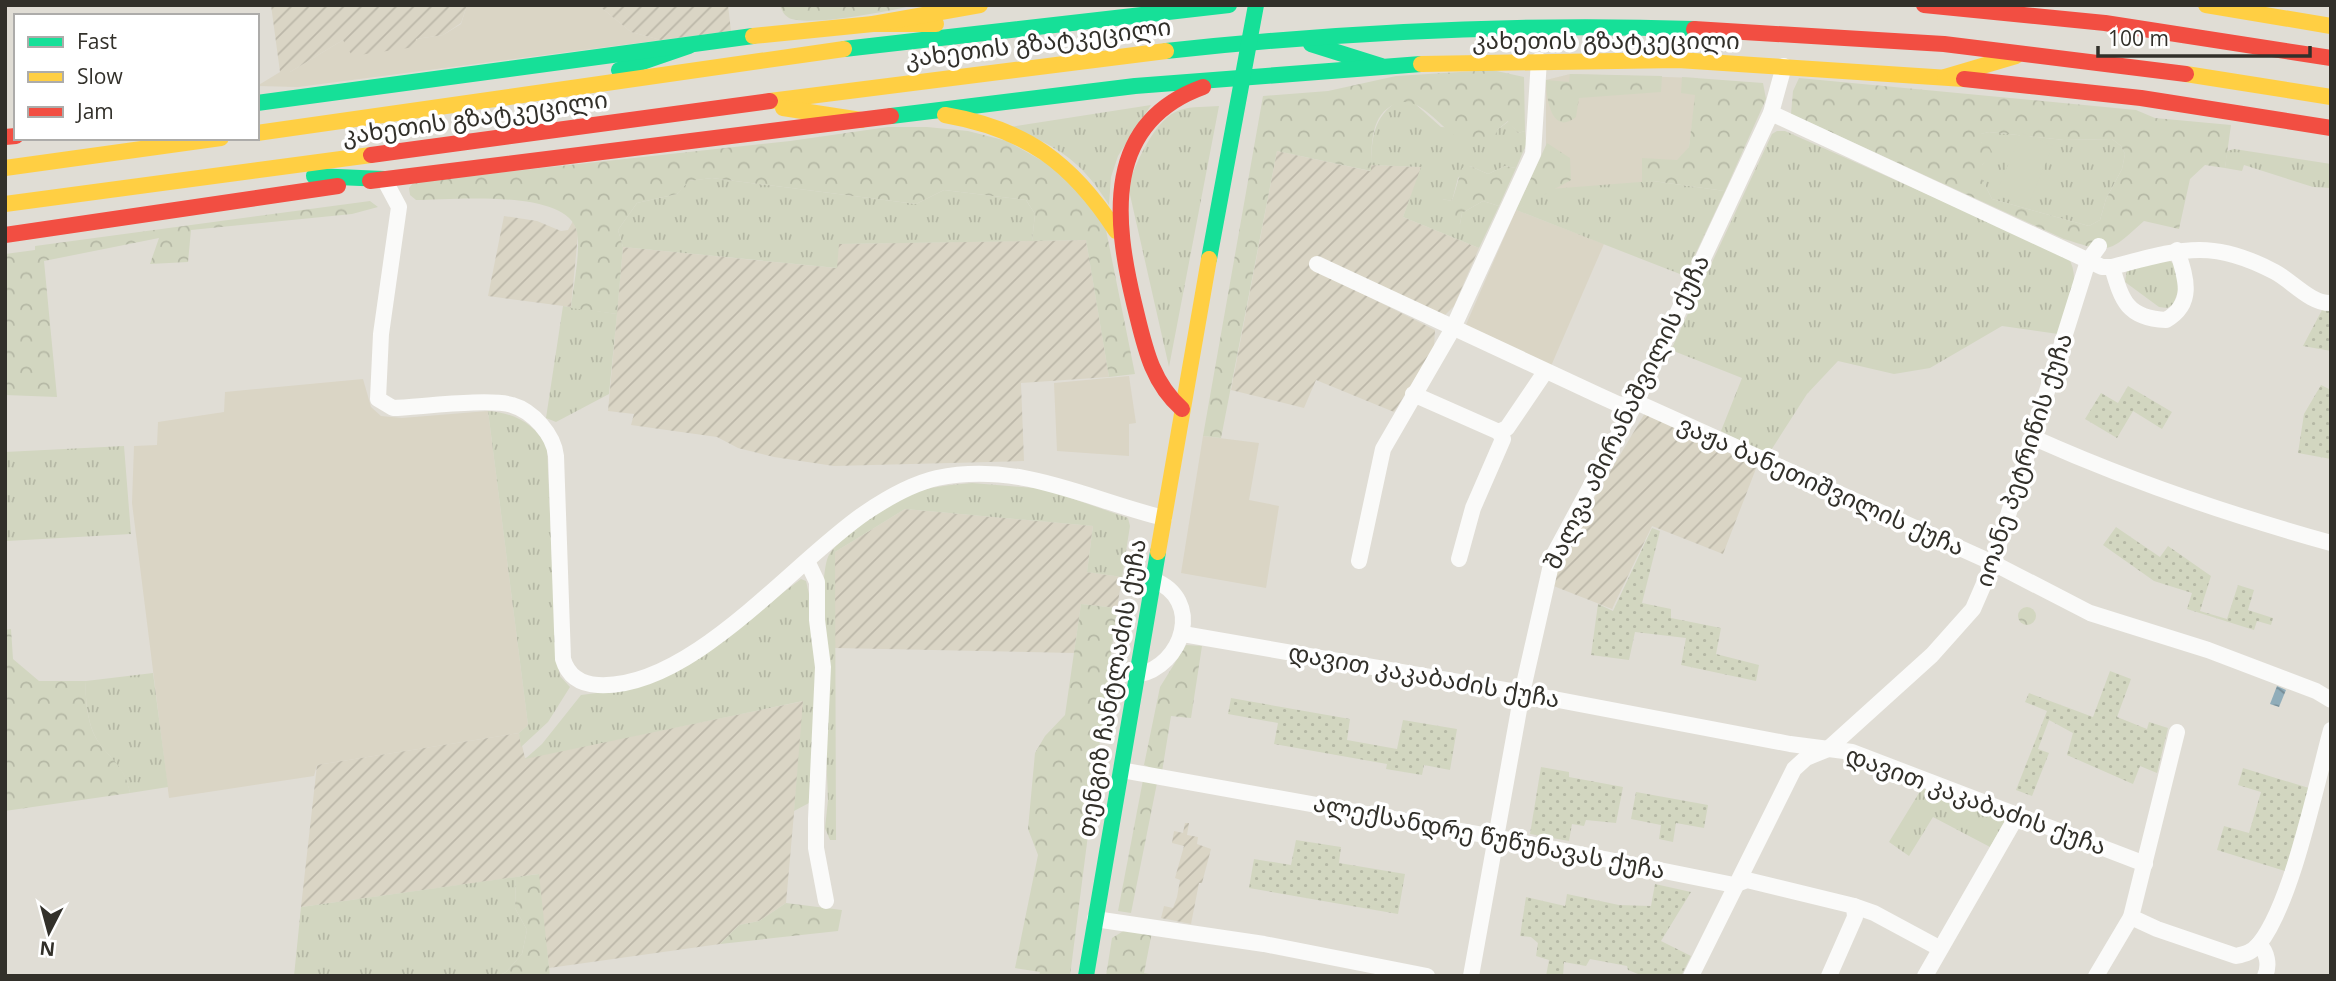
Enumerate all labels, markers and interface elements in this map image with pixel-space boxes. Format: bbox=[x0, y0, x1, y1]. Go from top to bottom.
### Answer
street label: კახეთის გზატკეცილი bbox=[903, 9, 1173, 74]
legend bbox=[14, 14, 259, 140]
scale bar bbox=[2098, 14, 2310, 58]
street label: კახეთის გზატკეცილი bbox=[1472, 23, 1740, 56]
text: 100 m bbox=[2108, 24, 2169, 52]
text: Fast bbox=[77, 27, 117, 55]
text: Slow bbox=[77, 62, 123, 90]
street label: კახეთის გზატკეცილი bbox=[340, 82, 610, 151]
text: Jam bbox=[75, 97, 114, 125]
street label: შალვა ამირანაშვილის ქუჩა bbox=[1535, 248, 1716, 574]
street label: იოანე პეტრიწის ქუჩა bbox=[1966, 328, 2079, 591]
street label: ვაჟა ბანეთიშვილის ქუჩა bbox=[1673, 406, 1970, 563]
street label: თენგიზ ჩანტლაძის ქუჩა bbox=[1068, 536, 1153, 839]
street label: დავით კაკაბაძის ქუჩა bbox=[1286, 634, 1563, 715]
street label: დავით კაკაბაძის ქუჩა bbox=[1842, 737, 2111, 862]
street label: ალექსანდრე წუწუნავას ქუჩა bbox=[1311, 785, 1668, 886]
north arrow bbox=[14, 897, 84, 967]
text: N bbox=[38, 935, 56, 963]

